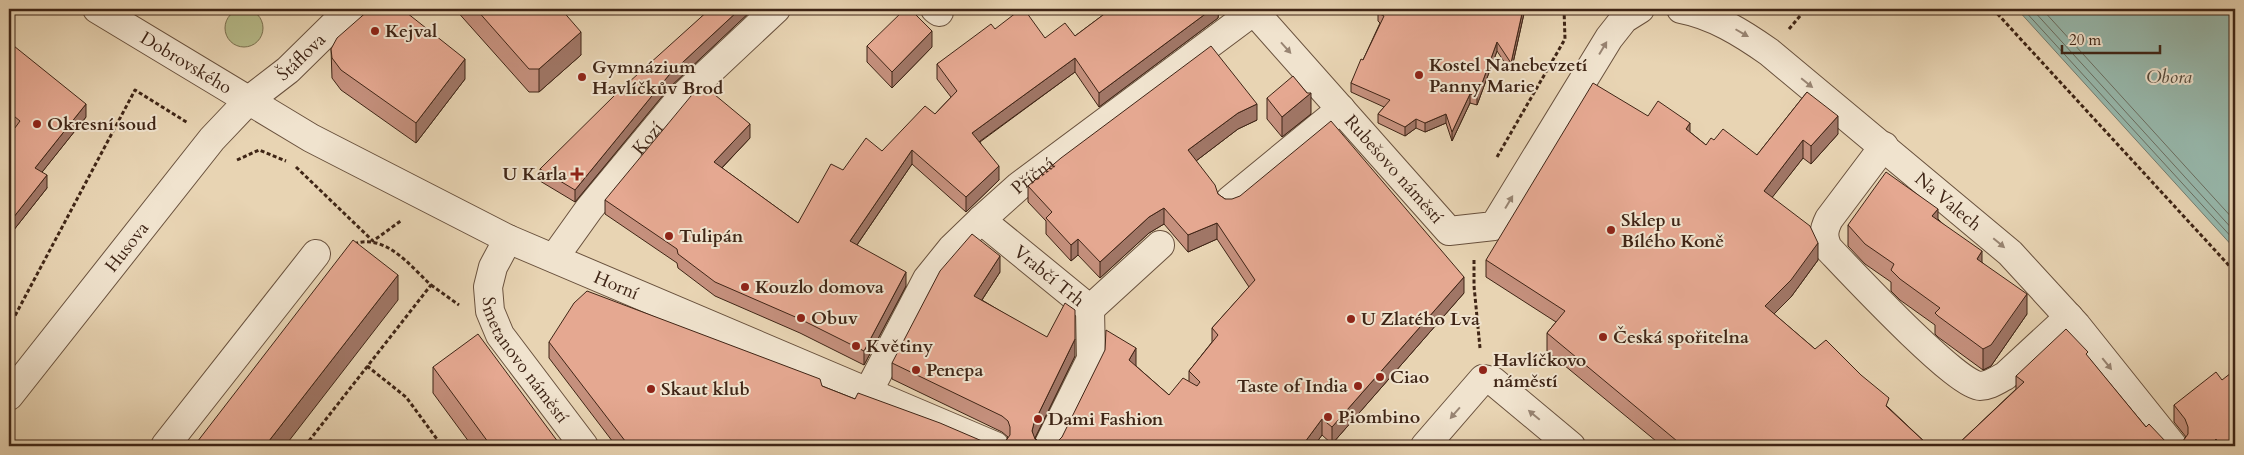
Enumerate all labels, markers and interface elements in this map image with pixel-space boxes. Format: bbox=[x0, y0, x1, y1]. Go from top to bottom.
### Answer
place label: Kejval bbox=[385, 19, 437, 44]
scale bar bbox=[2062, 22, 2159, 54]
marker: Kejval bbox=[369, 25, 381, 37]
street label: Dobrovského bbox=[135, 26, 237, 101]
street label: Štáflova bbox=[272, 27, 332, 87]
one-way arrow bbox=[1735, 29, 1748, 38]
text: 20 m bbox=[2069, 30, 2101, 50]
one-way arrow bbox=[1281, 41, 1292, 54]
one-way arrow bbox=[1598, 42, 1608, 55]
place label: Kostel Nanebevzetí Panny Marie bbox=[1429, 53, 1588, 99]
place label: Gymnázium Havlíčkův Brod bbox=[592, 55, 724, 101]
water label: Obora bbox=[2146, 64, 2193, 90]
marker: Kostel Nanebevzetí Panny Marie bbox=[1413, 69, 1425, 81]
marker: Gymnázium Havlíčkův Brod bbox=[576, 71, 588, 83]
one-way arrow bbox=[1800, 77, 1813, 88]
street label: Rubešovo náměstí bbox=[1339, 110, 1449, 229]
place label: Okresní soud bbox=[47, 112, 157, 137]
street label: Kozí bbox=[627, 117, 669, 161]
marker: Okresní soud bbox=[31, 118, 43, 130]
street label: Příčná bbox=[1006, 151, 1060, 200]
place label: U Karla bbox=[503, 162, 567, 187]
street label: Na Valech bbox=[1909, 167, 1987, 237]
marker: U Karla bbox=[571, 168, 583, 180]
one-way arrow bbox=[1504, 195, 1514, 208]
place label: Sklep u Bílého Koně bbox=[1621, 208, 1724, 254]
street label: Husova bbox=[100, 217, 155, 278]
place label: Tulipán bbox=[679, 224, 744, 249]
marker: Sklep u Bílého Koně bbox=[1605, 224, 1617, 236]
marker: Tulipán bbox=[663, 230, 675, 242]
one-way arrow bbox=[1992, 237, 2004, 249]
street label: Vrabčí Trh bbox=[1008, 239, 1090, 313]
street label: Horní bbox=[590, 265, 643, 306]
place label: Kouzlo domova bbox=[755, 275, 884, 300]
marker: Kouzlo domova bbox=[739, 281, 751, 293]
street label: Smetanovo náměstí bbox=[476, 296, 574, 429]
place label: Obuv bbox=[811, 306, 858, 331]
place label: U Zlatého Lva bbox=[1361, 307, 1480, 332]
marker: Obuv bbox=[795, 312, 807, 324]
marker: U Zlatého Lva bbox=[1345, 313, 1357, 325]
place label: Česká spořitelna bbox=[1613, 325, 1749, 350]
marker: Česká spořitelna bbox=[1597, 331, 1609, 343]
place label: Květiny bbox=[866, 334, 934, 359]
marker: Květiny bbox=[850, 340, 862, 352]
place label: Havlíčkovo náměstí bbox=[1493, 348, 1586, 394]
one-way arrow bbox=[2102, 357, 2113, 370]
place label: Penepa bbox=[926, 358, 983, 383]
marker: Penepa bbox=[910, 364, 922, 376]
marker: Havlíčkovo náměstí bbox=[1477, 364, 1489, 376]
place label: Ciao bbox=[1390, 365, 1429, 390]
marker: Ciao bbox=[1374, 371, 1386, 383]
place label: Taste of India bbox=[1237, 374, 1348, 399]
place label: Skaut klub bbox=[661, 377, 750, 402]
marker: Taste of India bbox=[1352, 380, 1364, 392]
marker: Skaut klub bbox=[645, 383, 657, 395]
place label: Piombino bbox=[1338, 405, 1420, 430]
one-way arrow bbox=[1449, 406, 1460, 419]
place label: Dami Fashion bbox=[1048, 407, 1164, 432]
one-way arrow bbox=[1528, 410, 1541, 421]
marker: Piombino bbox=[1322, 411, 1334, 423]
marker: Dami Fashion bbox=[1032, 413, 1044, 425]

